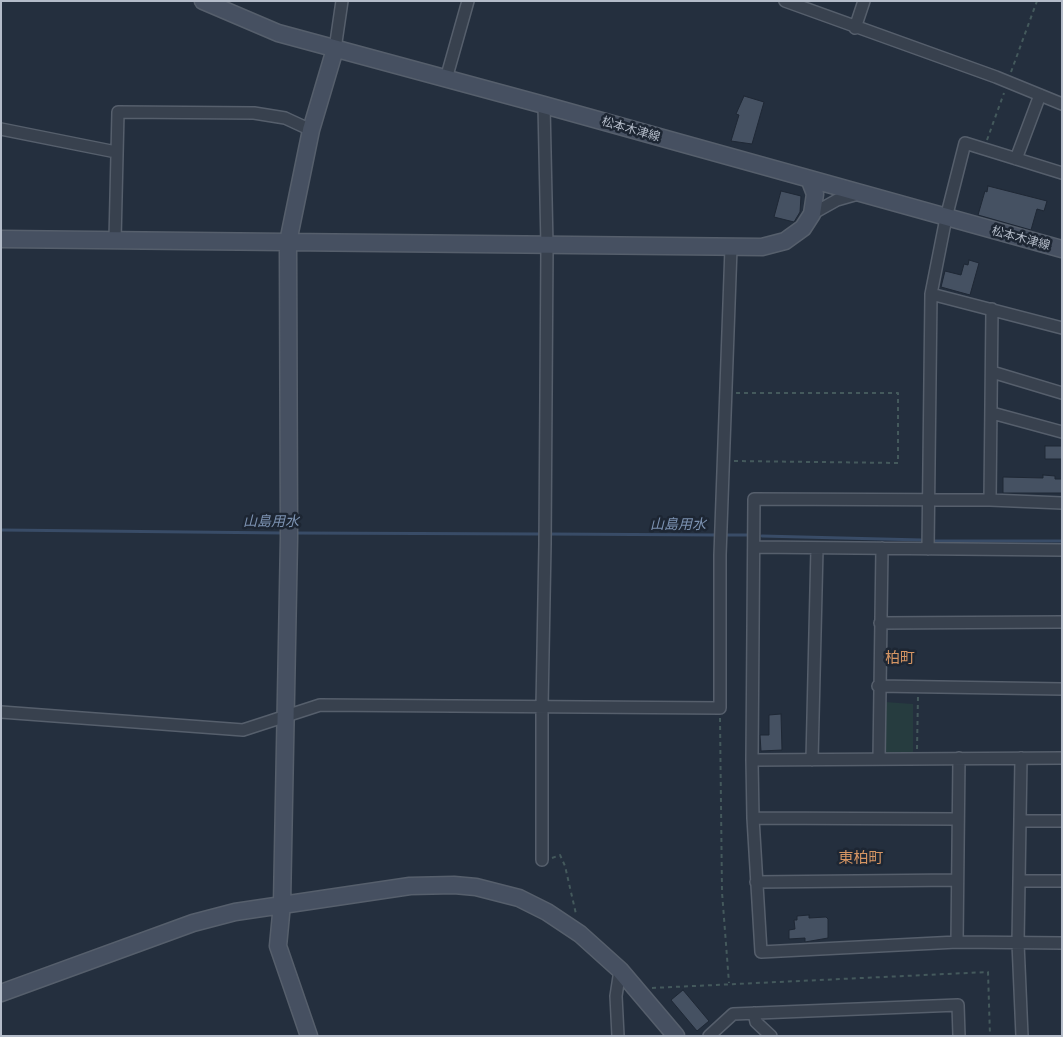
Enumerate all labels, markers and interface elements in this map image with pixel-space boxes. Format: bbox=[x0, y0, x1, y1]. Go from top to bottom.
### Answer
street label: 松本木津線 bbox=[600, 114, 662, 144]
street label: 松本木津線 bbox=[990, 223, 1052, 253]
water label: 山島用水 bbox=[243, 513, 299, 529]
water label: 山島用水 bbox=[650, 516, 706, 532]
district label: 柏町 bbox=[885, 649, 915, 667]
district label: 東柏町 bbox=[839, 849, 883, 867]

